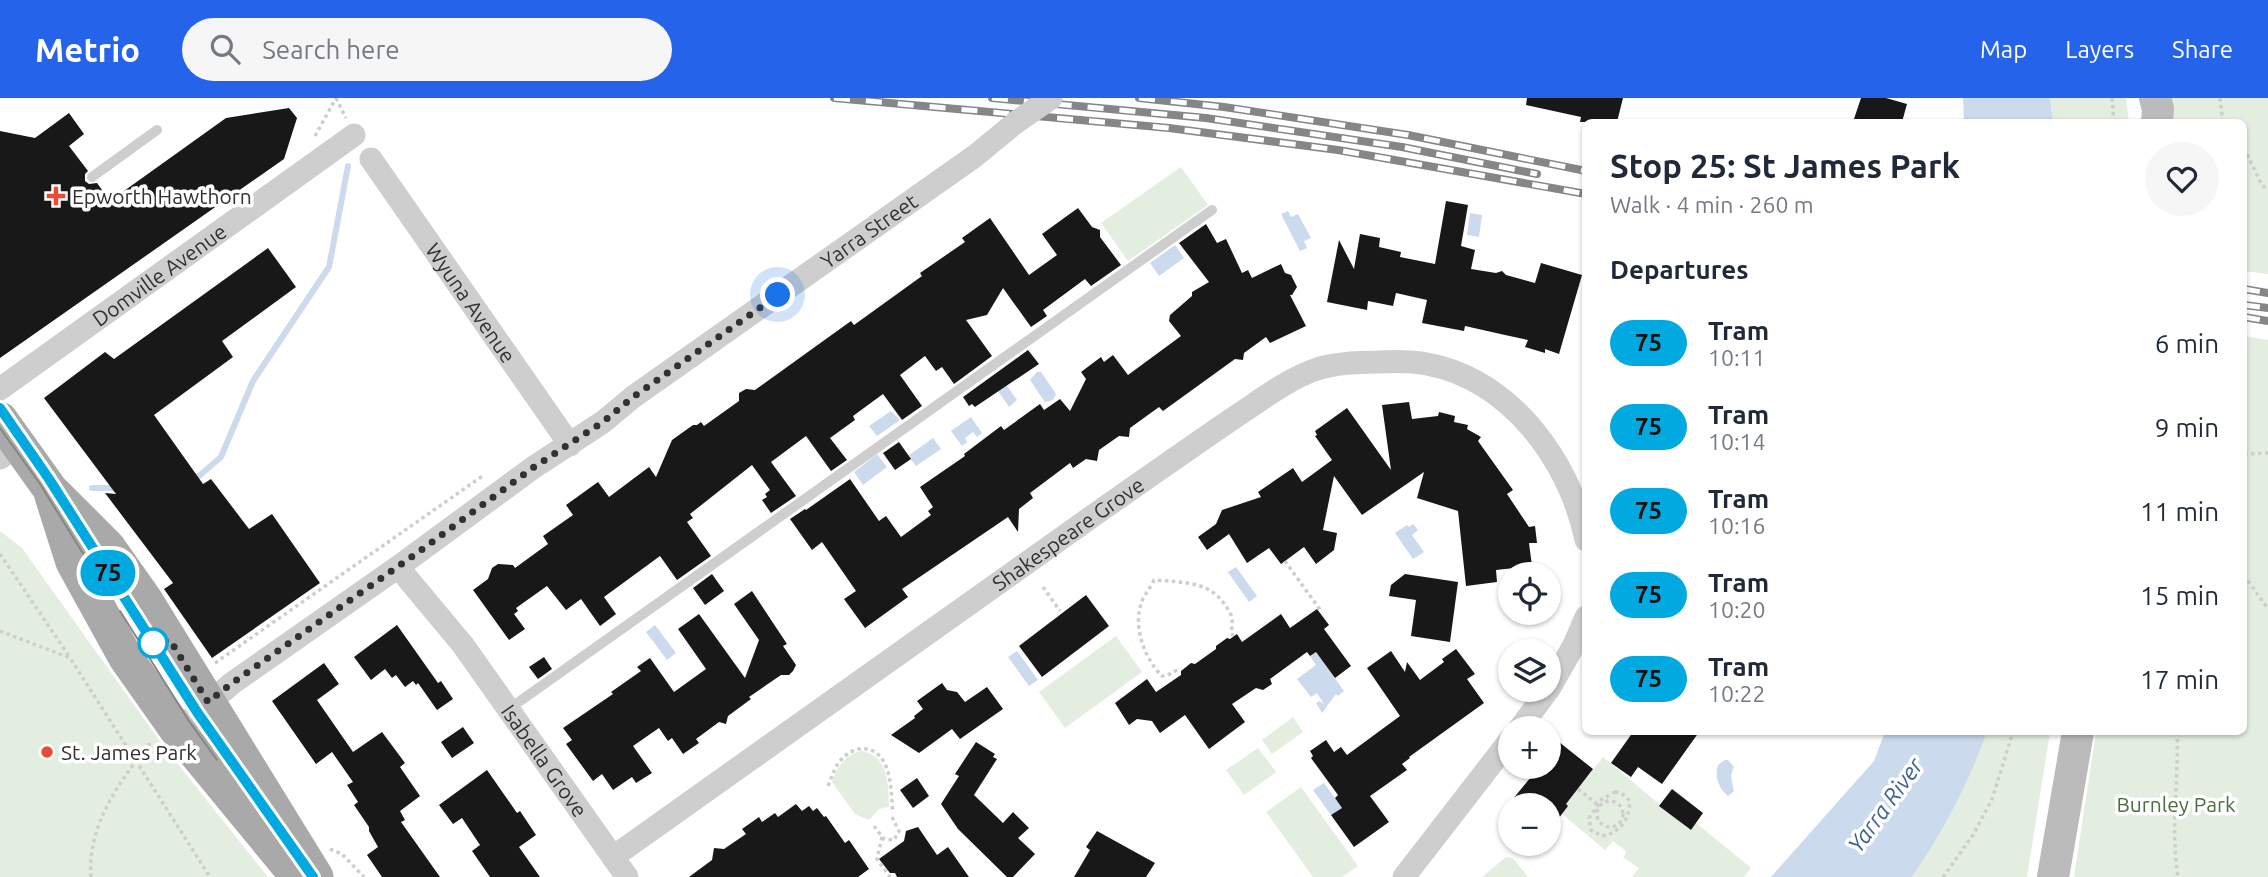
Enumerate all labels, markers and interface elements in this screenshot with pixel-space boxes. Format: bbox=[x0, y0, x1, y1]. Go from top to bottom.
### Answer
search box bbox=[182, 18, 672, 81]
icon: search bbox=[206, 30, 244, 68]
text: Metrio bbox=[35, 31, 140, 68]
text: Search here bbox=[262, 35, 400, 64]
text: Map bbox=[1980, 36, 2027, 63]
text: Layers bbox=[2065, 36, 2134, 63]
text: Share bbox=[2172, 36, 2233, 63]
button: heart bbox=[2145, 142, 2219, 216]
text: Stop 25: St James Park bbox=[1610, 147, 1960, 184]
place label: Epworth Hawthorn bbox=[72, 184, 252, 208]
marker: Epworth Hawthorn bbox=[46, 186, 66, 206]
street label: Yarra Street bbox=[816, 189, 922, 273]
text: Walk · 4 min · 260 m bbox=[1610, 192, 1814, 217]
street label: Domville Avenue bbox=[88, 219, 231, 331]
street label: Wyuna Avenue bbox=[421, 238, 521, 367]
text: Departures bbox=[1610, 255, 1748, 284]
your location bbox=[760, 277, 795, 312]
text: Tram bbox=[1708, 316, 1769, 345]
text: 75 bbox=[1635, 329, 1662, 356]
text: 6 min bbox=[2155, 329, 2219, 358]
text: 10:11 bbox=[1708, 345, 1766, 370]
text: Tram bbox=[1708, 400, 1769, 429]
text: 75 bbox=[1635, 413, 1662, 440]
text: 9 min bbox=[2155, 413, 2219, 442]
text: 10:14 bbox=[1708, 429, 1766, 454]
street label: Shakespeare Grove bbox=[988, 472, 1148, 595]
text: Tram bbox=[1708, 484, 1769, 513]
text: 75 bbox=[1635, 497, 1662, 524]
text: 11 min bbox=[2140, 497, 2219, 526]
text: 10:16 bbox=[1708, 513, 1766, 538]
line badge: 75 bbox=[76, 550, 140, 596]
text: 75 bbox=[94, 559, 122, 586]
map controls bbox=[1498, 562, 1561, 856]
button: locate bbox=[1498, 562, 1561, 625]
text: Tram bbox=[1708, 568, 1769, 597]
text: 75 bbox=[1635, 581, 1662, 608]
text: 15 min bbox=[2140, 581, 2219, 610]
text: 10:20 bbox=[1708, 597, 1766, 622]
unlabelled marker bbox=[138, 628, 168, 658]
button: layers bbox=[1498, 639, 1561, 702]
text: Tram bbox=[1708, 652, 1769, 681]
text: 75 bbox=[1635, 665, 1662, 692]
text: 17 min bbox=[2140, 665, 2219, 694]
text: 10:22 bbox=[1708, 681, 1766, 706]
street label: Isabella Grove bbox=[497, 700, 593, 821]
button: + bbox=[1498, 716, 1561, 779]
place label: St. James Park bbox=[61, 740, 197, 764]
marker: St. James Park bbox=[39, 744, 55, 760]
water label: Yarra River bbox=[1843, 752, 1928, 857]
park label: Burnley Park bbox=[2116, 792, 2236, 816]
button: − bbox=[1498, 793, 1561, 856]

